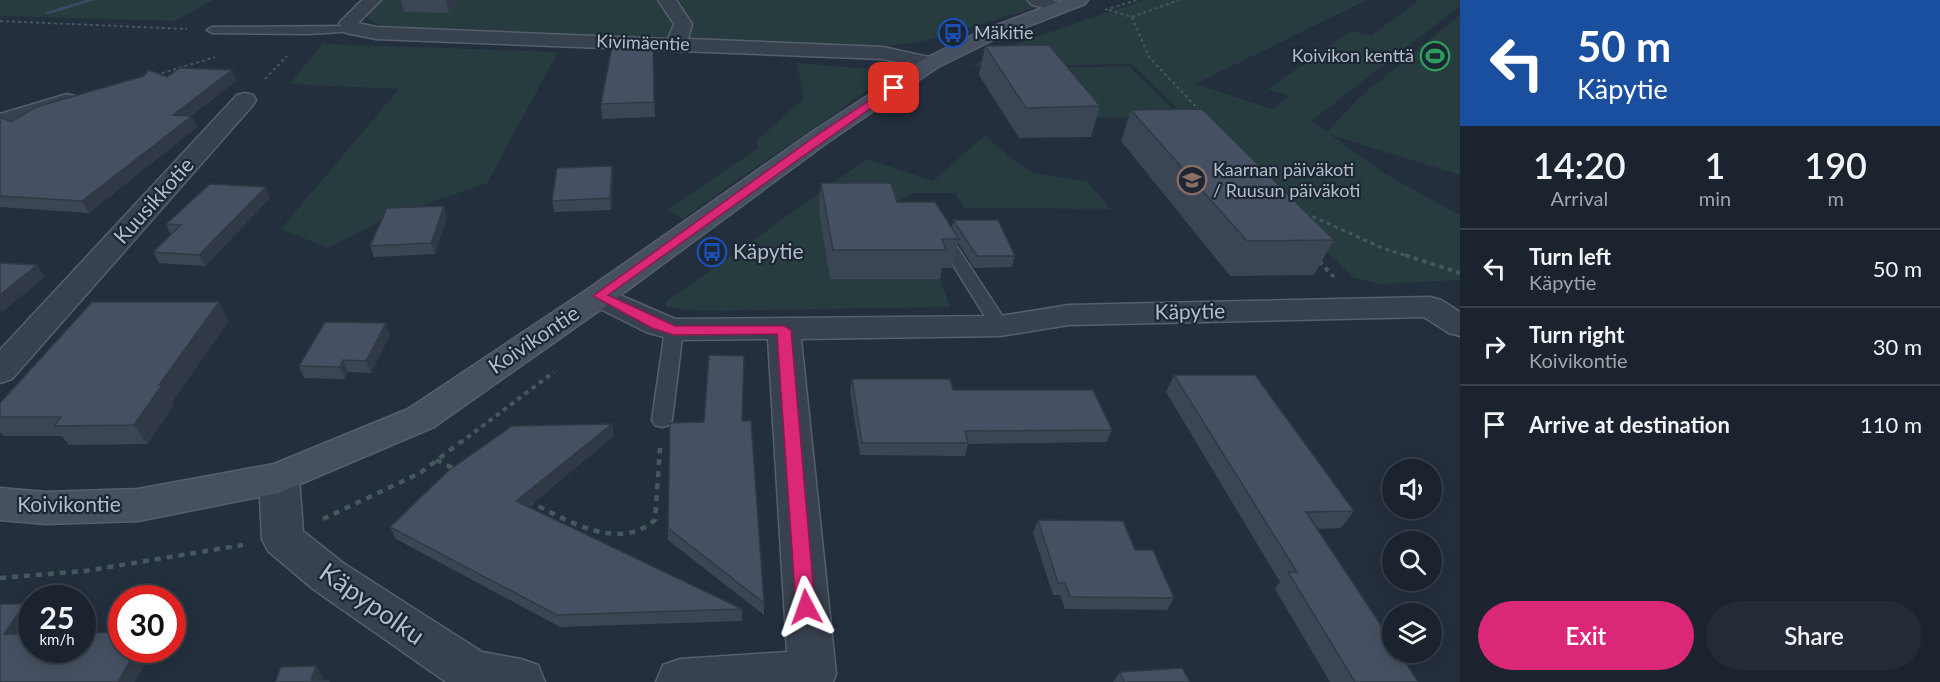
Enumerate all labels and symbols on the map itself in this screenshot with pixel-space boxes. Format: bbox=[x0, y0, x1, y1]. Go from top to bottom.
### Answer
bus stop icon: Mäkitie bbox=[937, 17, 969, 49]
place label: Mäkitie bbox=[974, 21, 1033, 43]
street label: Kivimäentie bbox=[596, 29, 690, 55]
sports icon: Koivikon kenttä bbox=[1419, 40, 1451, 72]
place label: Koivikon kenttä bbox=[1292, 44, 1414, 66]
pin bbox=[868, 62, 919, 113]
street label: Kuusikkotie bbox=[108, 152, 198, 248]
place label: Kaarnan päiväkoti / Ruusun päiväkoti bbox=[1213, 158, 1360, 201]
school or university icon: Kaarnan päiväkoti / Ruusun päiväkoti bbox=[1176, 164, 1208, 196]
bus stop icon: Käpytie bbox=[696, 236, 728, 268]
place label: Käpytie bbox=[733, 238, 804, 263]
street label: Käpytie bbox=[1154, 297, 1226, 324]
street label: Koivikontie bbox=[483, 299, 583, 378]
street label: Koivikontie bbox=[17, 491, 121, 516]
street label: Käpypolku bbox=[314, 555, 431, 651]
position arrow bbox=[774, 575, 838, 639]
speed limit sign: 30 bbox=[108, 585, 186, 663]

